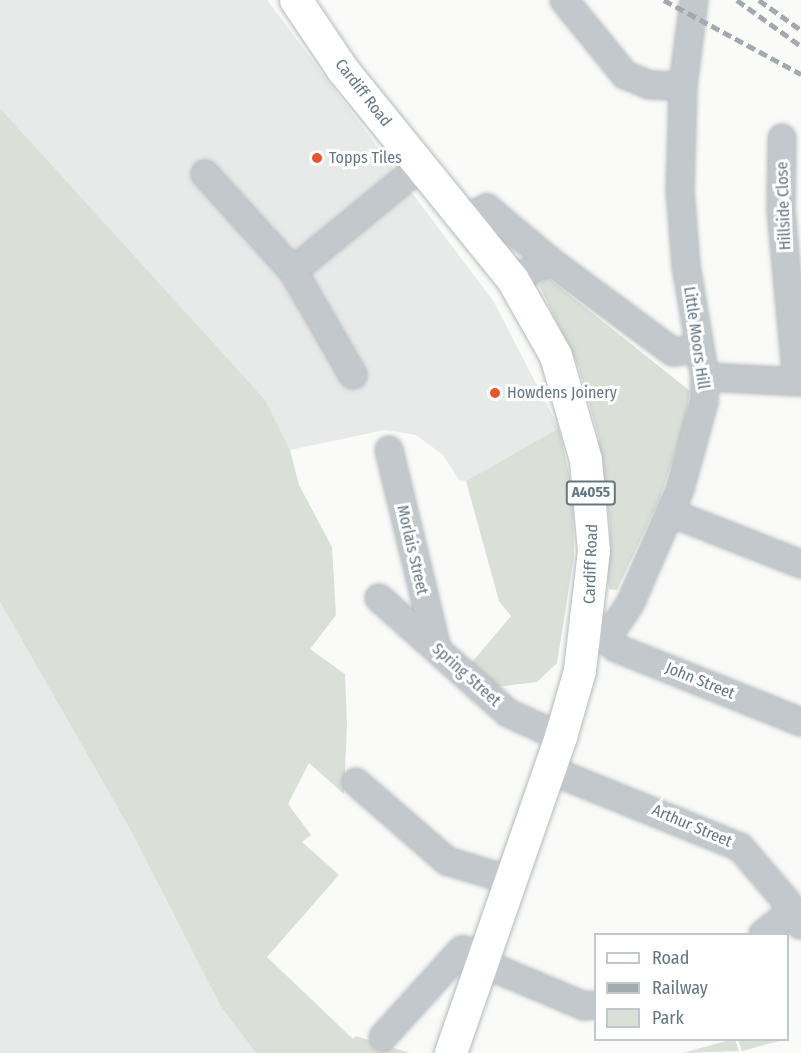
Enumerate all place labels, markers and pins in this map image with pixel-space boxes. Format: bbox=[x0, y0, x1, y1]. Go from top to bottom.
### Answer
place label: Topps Tiles bbox=[329, 148, 402, 168]
marker: Topps Tiles bbox=[310, 151, 324, 165]
place label: Howdens Joinery bbox=[507, 383, 617, 403]
marker: Howdens Joinery bbox=[488, 386, 502, 400]

